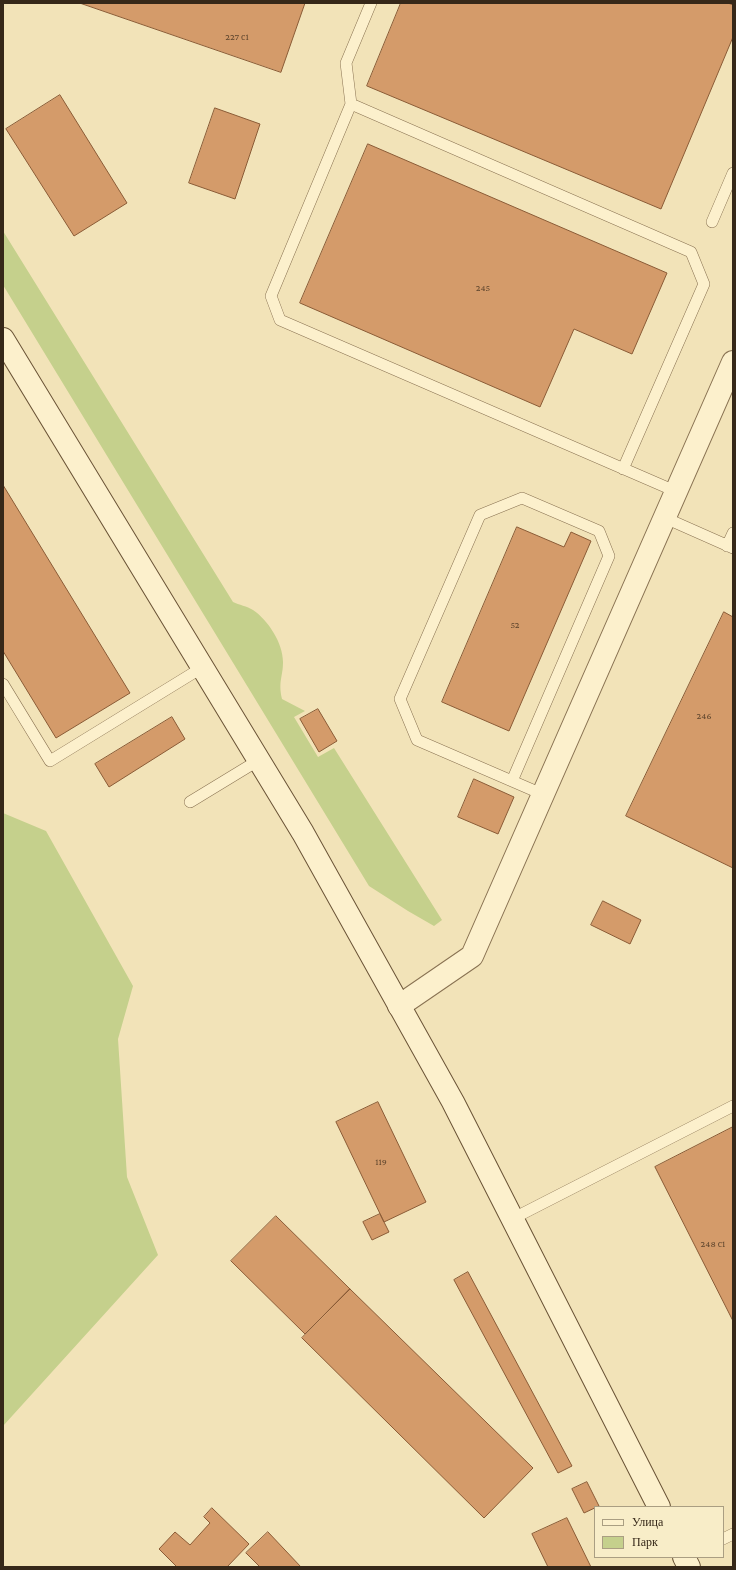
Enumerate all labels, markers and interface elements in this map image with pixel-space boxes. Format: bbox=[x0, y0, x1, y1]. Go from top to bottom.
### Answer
house number: 227 с1 bbox=[225, 31, 249, 43]
house number: 245 bbox=[476, 282, 490, 294]
house number: 52 bbox=[510, 619, 520, 631]
house number: 246 bbox=[697, 710, 711, 722]
house number: 119 bbox=[375, 1156, 387, 1168]
house number: 248 с1 bbox=[701, 1238, 725, 1250]
legend bbox=[594, 1506, 724, 1558]
text: Улица bbox=[632, 1515, 663, 1529]
text: Парк bbox=[632, 1535, 658, 1549]

